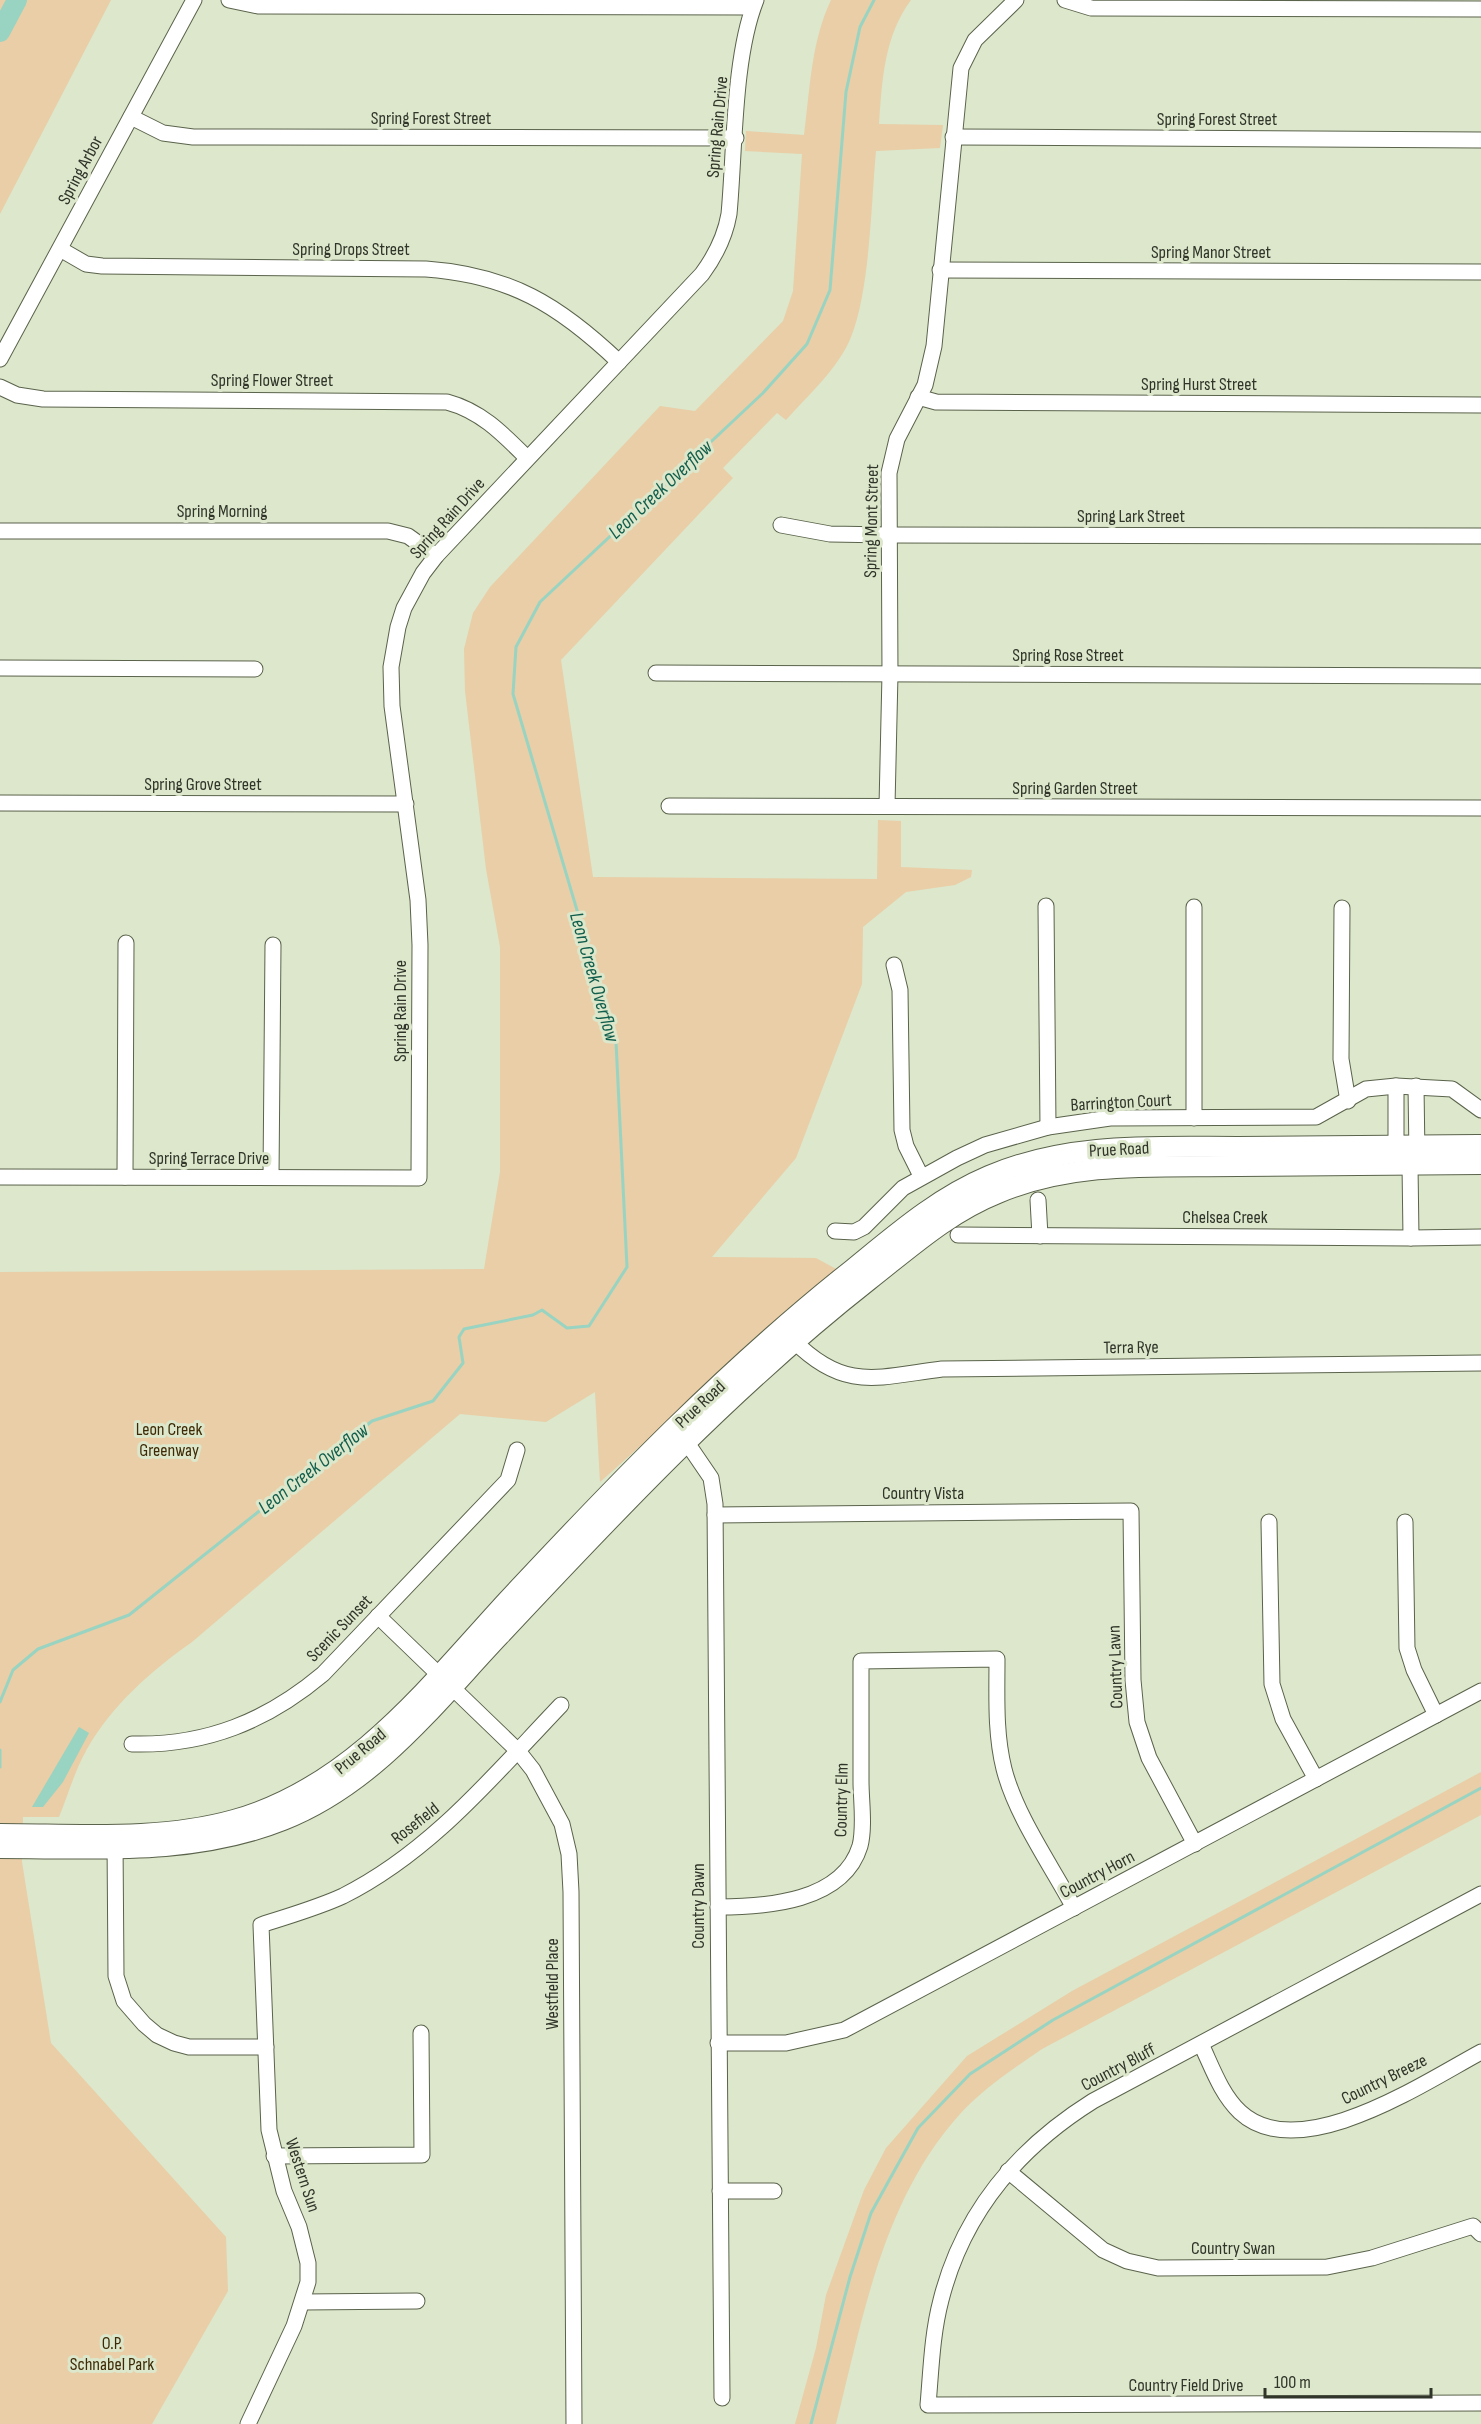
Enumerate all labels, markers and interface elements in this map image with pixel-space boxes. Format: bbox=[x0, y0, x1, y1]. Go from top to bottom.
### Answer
street label: Spring Rain Drive bbox=[703, 75, 732, 179]
street label: Spring Forest Street bbox=[371, 108, 492, 129]
street label: Spring Forest Street bbox=[1157, 109, 1278, 130]
street label: Spring Arbor bbox=[54, 132, 107, 208]
street label: Spring Drops Street bbox=[292, 239, 410, 260]
street label: Spring Manor Street bbox=[1151, 242, 1272, 263]
street label: Spring Flower Street bbox=[211, 370, 334, 391]
street label: Spring Hurst Street bbox=[1141, 374, 1257, 395]
water label: Leon Creek Overflow bbox=[604, 435, 718, 544]
street label: Spring Mont Street bbox=[860, 463, 883, 578]
street label: Spring Rain Drive bbox=[406, 473, 489, 563]
street label: Spring Morning bbox=[177, 501, 267, 522]
street label: Spring Lark Street bbox=[1077, 506, 1185, 527]
street label: Spring Rose Street bbox=[1012, 645, 1124, 666]
street label: Spring Grove Street bbox=[144, 774, 262, 795]
street label: Spring Garden Street bbox=[1012, 778, 1138, 799]
water label: Leon Creek Overflow bbox=[564, 910, 624, 1046]
street label: Spring Rain Drive bbox=[390, 960, 411, 1062]
street label: Barrington Court bbox=[1070, 1089, 1173, 1116]
street label: Prue Road bbox=[1088, 1137, 1150, 1162]
street label: Spring Terrace Drive bbox=[149, 1148, 269, 1169]
street label: Chelsea Creek bbox=[1182, 1207, 1268, 1228]
street label: Terra Rye bbox=[1103, 1337, 1159, 1358]
street label: Prue Road bbox=[671, 1376, 730, 1433]
water label: Leon Creek Overflow bbox=[253, 1418, 374, 1519]
park label: Leon Creek Greenway bbox=[136, 1419, 202, 1461]
street label: Country Vista bbox=[882, 1483, 964, 1504]
street label: Scenic Sunset bbox=[302, 1590, 377, 1666]
street label: Country Lawn bbox=[1104, 1625, 1127, 1709]
street label: Prue Road bbox=[330, 1724, 390, 1779]
street label: Country Elm bbox=[830, 1763, 853, 1837]
street label: Rosefield bbox=[387, 1798, 444, 1849]
street label: Country Horn bbox=[1056, 1846, 1138, 1903]
street label: Country Dawn bbox=[688, 1863, 709, 1949]
street label: Westfield Place bbox=[542, 1938, 563, 2030]
street label: Country Bluff bbox=[1077, 2039, 1160, 2096]
street label: Country Breeze bbox=[1338, 2050, 1431, 2109]
street label: Western Sun bbox=[281, 2136, 324, 2215]
street label: Country Swan bbox=[1191, 2238, 1275, 2259]
park label: O.P. Schnabel Park bbox=[70, 2333, 154, 2375]
scale bar bbox=[1265, 2361, 1432, 2399]
text: 100 m bbox=[1274, 2372, 1311, 2393]
street label: Country Field Drive bbox=[1129, 2375, 1243, 2396]

